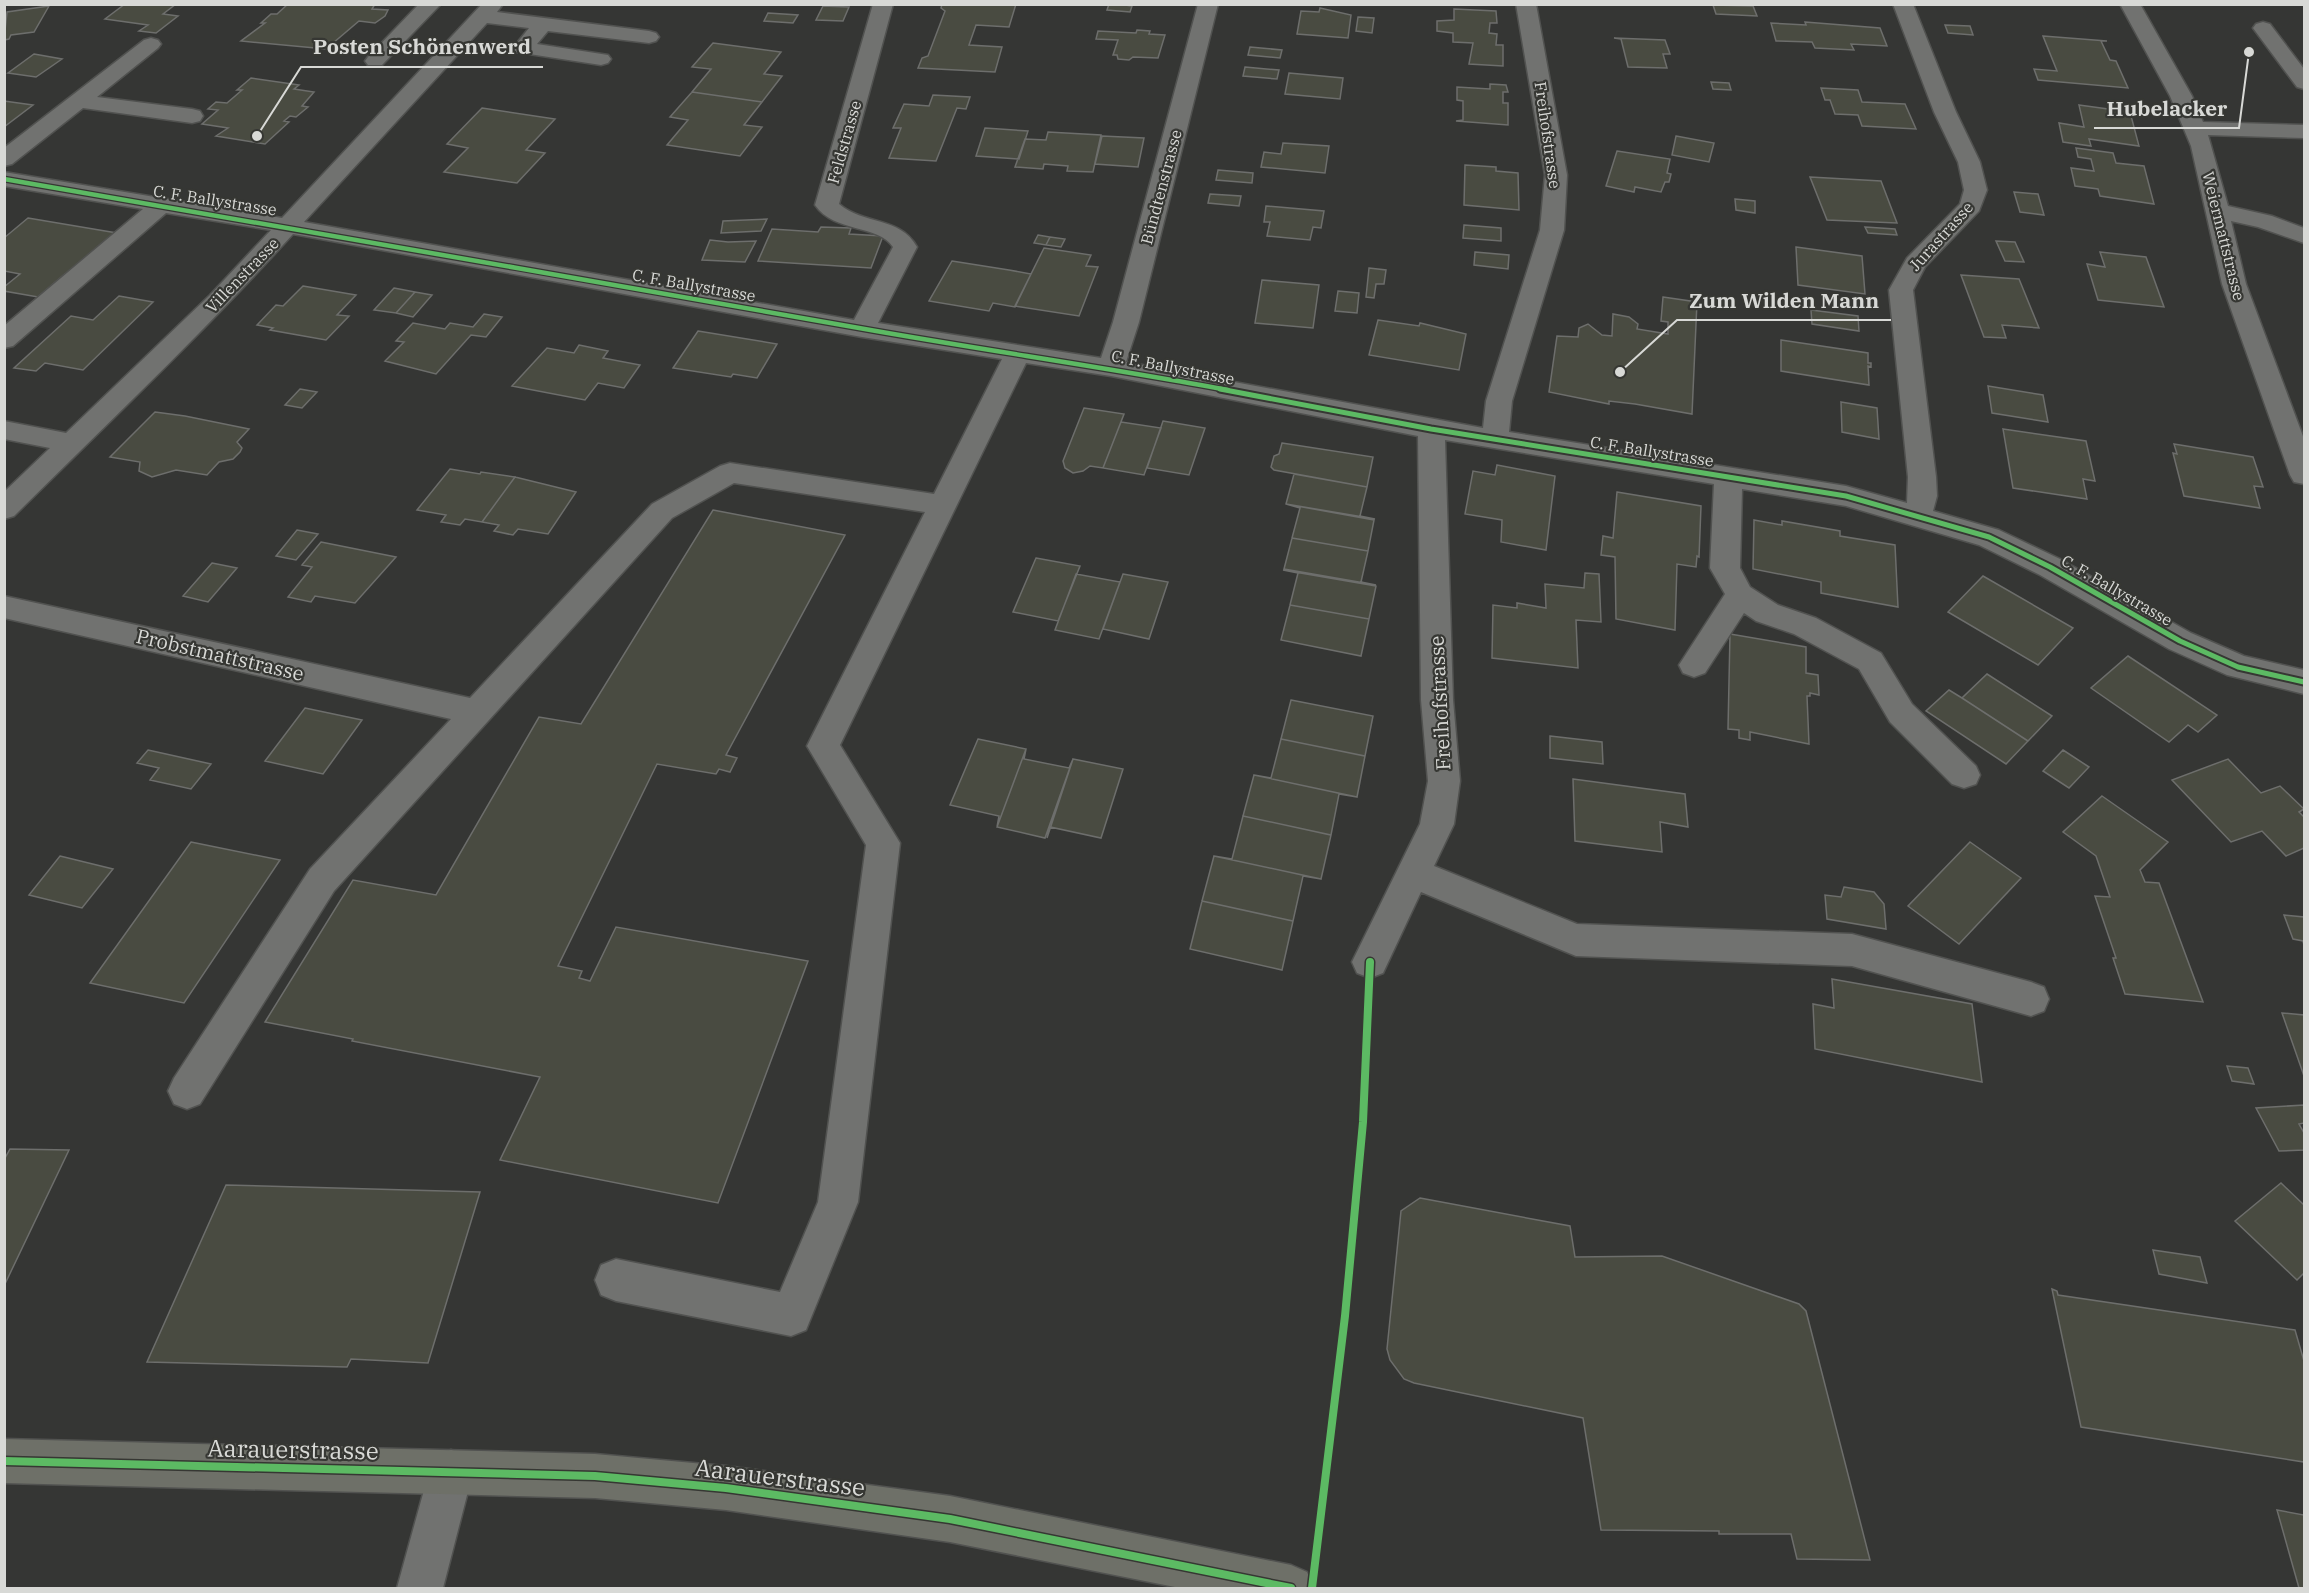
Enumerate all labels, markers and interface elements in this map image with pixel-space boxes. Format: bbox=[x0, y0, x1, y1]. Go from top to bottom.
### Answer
callout: Posten Schönenwerd bbox=[301, 28, 543, 67]
text: Posten Schönenwerd bbox=[313, 32, 531, 60]
street label: Freihofstrasse bbox=[1531, 80, 1565, 190]
callout: Hubelacker bbox=[2094, 89, 2239, 128]
text: Hubelacker bbox=[2107, 94, 2228, 122]
street label: Feldstrasse bbox=[823, 98, 865, 186]
street label: Bündtenstrasse bbox=[1136, 127, 1186, 247]
street label: Weiermattstrasse bbox=[2198, 169, 2250, 303]
street label: C. F. Ballystrasse bbox=[152, 180, 278, 220]
street label: Jurastrasse bbox=[1905, 197, 1977, 275]
street label: Villenstrasse bbox=[201, 233, 283, 317]
street label: C. F. Ballystrasse bbox=[631, 264, 757, 306]
callout: Zum Wilden Mann bbox=[1677, 281, 1891, 320]
text: Zum Wilden Mann bbox=[1689, 286, 1879, 314]
street label: C. F. Ballystrasse bbox=[1110, 345, 1236, 389]
street label: C. F. Ballystrasse bbox=[1589, 431, 1715, 471]
street label: C. F. Ballystrasse bbox=[2058, 550, 2176, 630]
street label: Probstmattstrasse bbox=[134, 622, 307, 687]
street label: Freihofstrasse bbox=[1422, 635, 1457, 771]
street label: Aarauerstrasse bbox=[207, 1432, 379, 1466]
street label: Aarauerstrasse bbox=[693, 1451, 867, 1503]

